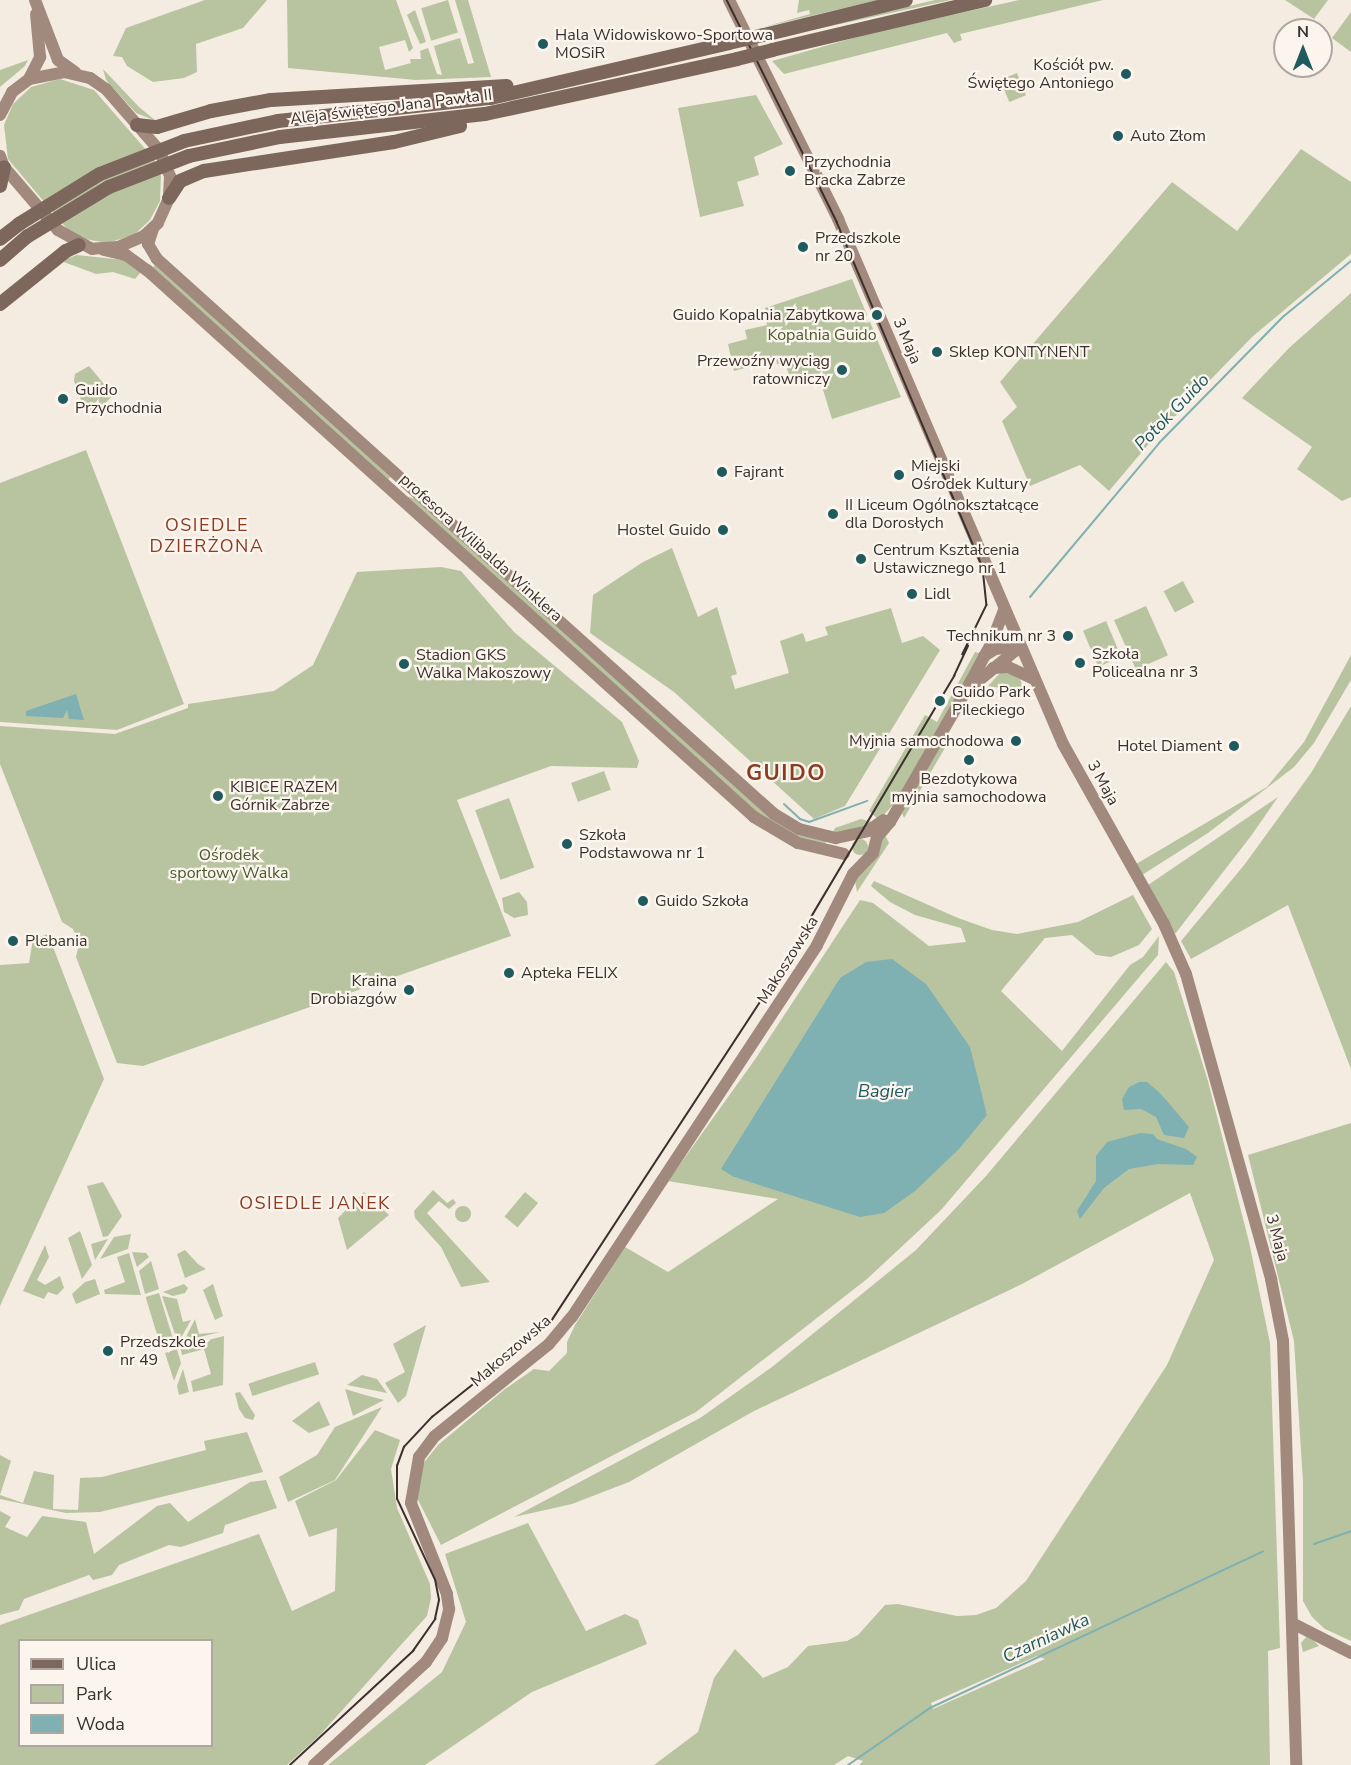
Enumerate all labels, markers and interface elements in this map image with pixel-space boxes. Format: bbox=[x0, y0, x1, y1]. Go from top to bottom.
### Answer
north arrow bbox=[1273, 18, 1333, 78]
text: N bbox=[1297, 21, 1309, 43]
place label: Hala Widowiskowo-Sportowa MOSiR bbox=[555, 25, 773, 63]
marker: Hala Widowiskowo-Sportowa MOSiR bbox=[536, 37, 550, 51]
place label: Kościół pw. Świętego Antoniego bbox=[967, 55, 1114, 93]
marker: Kościół pw. Świętego Antoniego bbox=[1119, 67, 1133, 81]
street label: Aleja świętego Jana Pawła II bbox=[289, 85, 493, 129]
place label: Auto Złom bbox=[1130, 126, 1206, 146]
marker: Auto Złom bbox=[1111, 129, 1125, 143]
place label: Przychodnia Bracka Zabrze bbox=[804, 152, 905, 190]
marker: Przychodnia Bracka Zabrze bbox=[781, 162, 799, 180]
place label: Przedszkole nr 20 bbox=[815, 228, 901, 266]
marker: Przedszkole nr 20 bbox=[796, 240, 810, 254]
place label: Guido Kopalnia Zabytkowa bbox=[672, 305, 865, 325]
marker: Guido Kopalnia Zabytkowa bbox=[870, 308, 884, 322]
street label: 3 Maja bbox=[889, 315, 925, 367]
park label: Kopalnia Guido bbox=[767, 325, 877, 345]
place label: Sklep KONTYNENT bbox=[949, 342, 1089, 362]
marker: Sklep KONTYNENT bbox=[930, 345, 944, 359]
place label: Przewoźny wyciąg ratowniczy bbox=[697, 351, 830, 389]
marker: Przewoźny wyciąg ratowniczy bbox=[835, 363, 849, 377]
water label: Potok Guido bbox=[1130, 369, 1214, 455]
place label: Guido Przychodnia bbox=[75, 380, 162, 418]
marker: Guido Przychodnia bbox=[56, 392, 70, 406]
place label: Miejski Ośrodek Kultury bbox=[911, 456, 1028, 494]
place label: Fajrant bbox=[734, 462, 784, 482]
marker: Fajrant bbox=[715, 465, 729, 479]
marker: Miejski Ośrodek Kultury bbox=[892, 468, 906, 482]
street label: profesora Wilibalda Winklera bbox=[396, 470, 566, 626]
place label: II Liceum Ogólnokształcące dla Dorosłych bbox=[845, 495, 1039, 533]
marker: II Liceum Ogólnokształcące dla Dorosłych bbox=[826, 507, 840, 521]
district label: OSIEDLE DZIERŻONA bbox=[150, 515, 264, 558]
place label: Hostel Guido bbox=[617, 520, 711, 540]
marker: Hostel Guido bbox=[716, 523, 730, 537]
place label: Centrum Kształcenia Ustawicznego nr 1 bbox=[873, 540, 1020, 578]
marker: Centrum Kształcenia Ustawicznego nr 1 bbox=[854, 552, 868, 566]
place label: Lidl bbox=[924, 584, 950, 604]
marker: Lidl bbox=[905, 587, 919, 601]
place label: Technikum nr 3 bbox=[946, 626, 1056, 646]
marker: Technikum nr 3 bbox=[1061, 629, 1075, 643]
place label: Szkoła Policealna nr 3 bbox=[1092, 644, 1198, 682]
place label: Stadion GKS Walka Makoszowy bbox=[416, 645, 551, 683]
marker: Szkoła Policealna nr 3 bbox=[1073, 656, 1087, 670]
marker: Stadion GKS Walka Makoszowy bbox=[397, 657, 411, 671]
place label: Guido Park Pileckiego bbox=[952, 682, 1031, 720]
marker: Guido Park Pileckiego bbox=[933, 694, 947, 708]
place label: Myjnia samochodowa bbox=[849, 731, 1004, 751]
marker: Myjnia samochodowa bbox=[1009, 734, 1023, 748]
place label: Hotel Diament bbox=[1117, 736, 1222, 756]
marker: Hotel Diament bbox=[1227, 739, 1241, 753]
marker: Bezdotykowa myjnia samochodowa bbox=[962, 753, 976, 767]
street label: 3 Maja bbox=[1083, 757, 1123, 809]
district label: GUIDO bbox=[746, 761, 826, 787]
place label: Bezdotykowa myjnia samochodowa bbox=[891, 769, 1047, 807]
place label: KIBICE RAZEM Górnik Zabrze bbox=[230, 777, 338, 815]
marker: KIBICE RAZEM Górnik Zabrze bbox=[211, 789, 225, 803]
place label: Szkoła Podstawowa nr 1 bbox=[579, 825, 705, 863]
marker: Szkoła Podstawowa nr 1 bbox=[560, 837, 574, 851]
park label: Ośrodek sportowy Walka bbox=[170, 845, 288, 883]
place label: Guido Szkoła bbox=[655, 891, 749, 911]
marker: Guido Szkoła bbox=[636, 894, 650, 908]
street label: Makoszowska bbox=[753, 913, 823, 1007]
place label: Plebania bbox=[25, 931, 87, 951]
marker: Plebania bbox=[6, 934, 20, 948]
place label: Apteka FELIX bbox=[521, 963, 618, 983]
marker: Apteka FELIX bbox=[502, 966, 516, 980]
place label: Kraina Drobiazgów bbox=[310, 971, 397, 1009]
marker: Kraina Drobiazgów bbox=[402, 983, 416, 997]
water label: Bagier bbox=[858, 1080, 910, 1102]
district label: OSIEDLE JANEK bbox=[239, 1192, 391, 1214]
street label: 3 Maja bbox=[1261, 1212, 1293, 1264]
street label: Makoszowska bbox=[467, 1311, 555, 1391]
place label: Przedszkole nr 49 bbox=[120, 1332, 206, 1370]
marker: Przedszkole nr 49 bbox=[101, 1344, 115, 1358]
water label: Czarniawka bbox=[999, 1608, 1093, 1668]
legend bbox=[18, 1639, 213, 1747]
text: Ulica bbox=[76, 1652, 116, 1676]
text: Park bbox=[76, 1682, 112, 1706]
text: Woda bbox=[76, 1712, 125, 1736]

